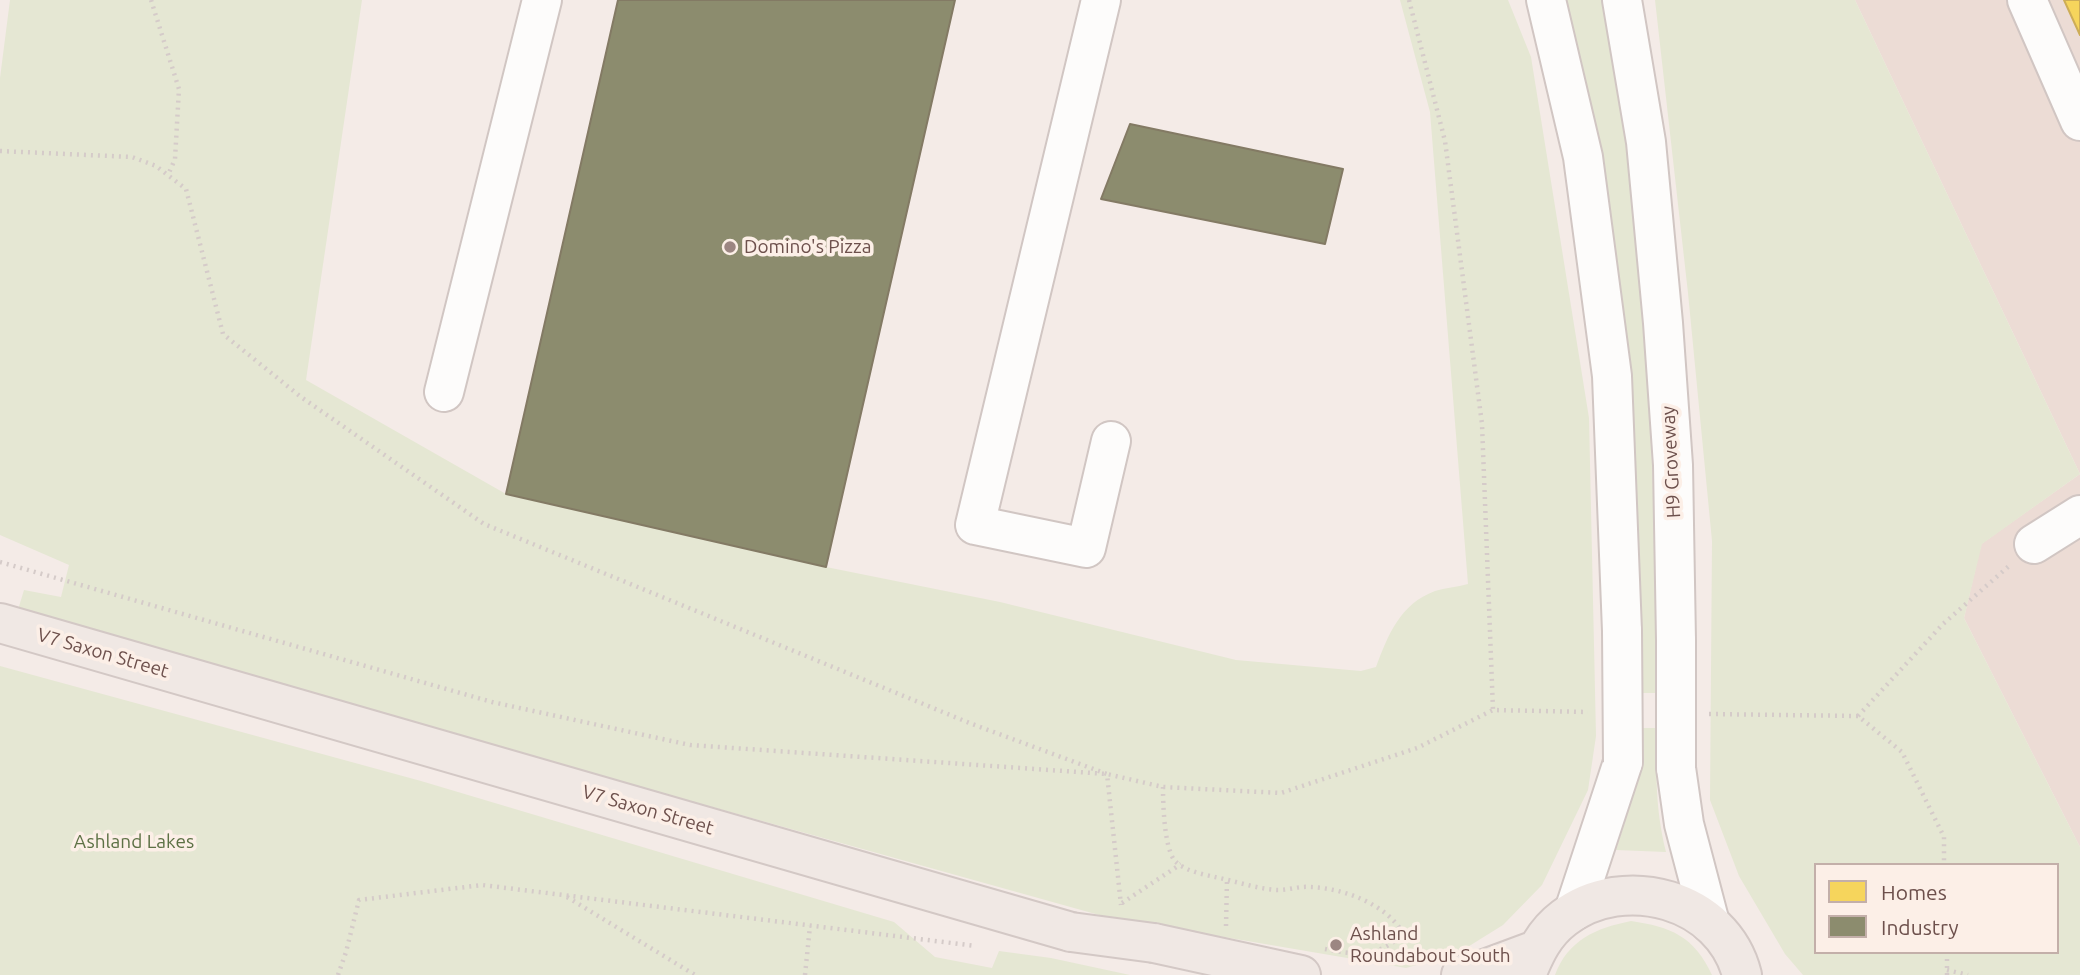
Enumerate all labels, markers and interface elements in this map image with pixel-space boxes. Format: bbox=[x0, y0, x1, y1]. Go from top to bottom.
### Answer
place label: Domino's Pizza bbox=[744, 236, 871, 258]
marker: Domino's Pizza bbox=[722, 239, 738, 255]
street label: H9 Groveway bbox=[1657, 405, 1685, 519]
street label: V7 Saxon Street bbox=[35, 623, 171, 683]
street label: V7 Saxon Street bbox=[580, 780, 716, 840]
park label: Ashland Lakes bbox=[74, 831, 194, 853]
legend bbox=[1814, 863, 2059, 954]
text: Homes bbox=[1881, 880, 1947, 904]
text: Industry bbox=[1881, 915, 1959, 939]
place label: Ashland Roundabout South bbox=[1350, 923, 1511, 967]
marker: Ashland Roundabout South bbox=[1328, 937, 1344, 953]

